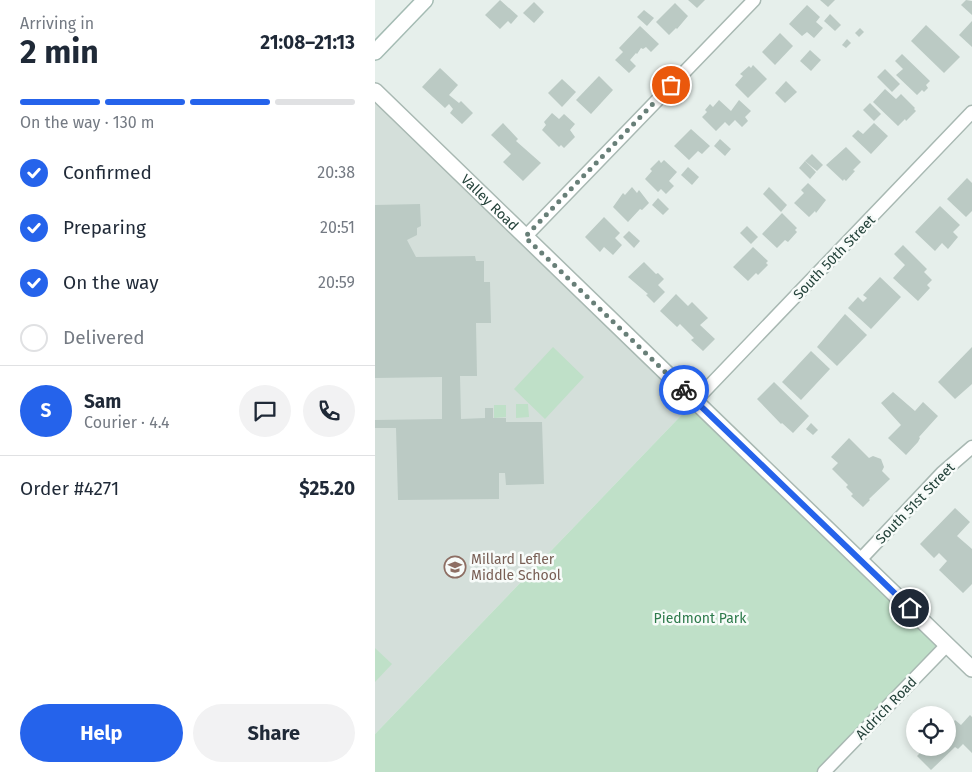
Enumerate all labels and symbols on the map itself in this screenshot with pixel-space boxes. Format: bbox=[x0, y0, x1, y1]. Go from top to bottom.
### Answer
pin bbox=[650, 64, 692, 106]
street label: Valley Road bbox=[457, 171, 522, 234]
street label: South 50th Street bbox=[790, 211, 880, 303]
courier bbox=[659, 365, 709, 415]
street label: South 51st Street bbox=[872, 458, 959, 548]
place label: Millard Lefler Middle School bbox=[471, 551, 561, 584]
school or university icon: Millard Lefler Middle School bbox=[443, 555, 467, 579]
pin bbox=[889, 587, 931, 629]
park label: Piedmont Park bbox=[654, 610, 747, 627]
street label: Aldrich Road bbox=[852, 673, 920, 743]

